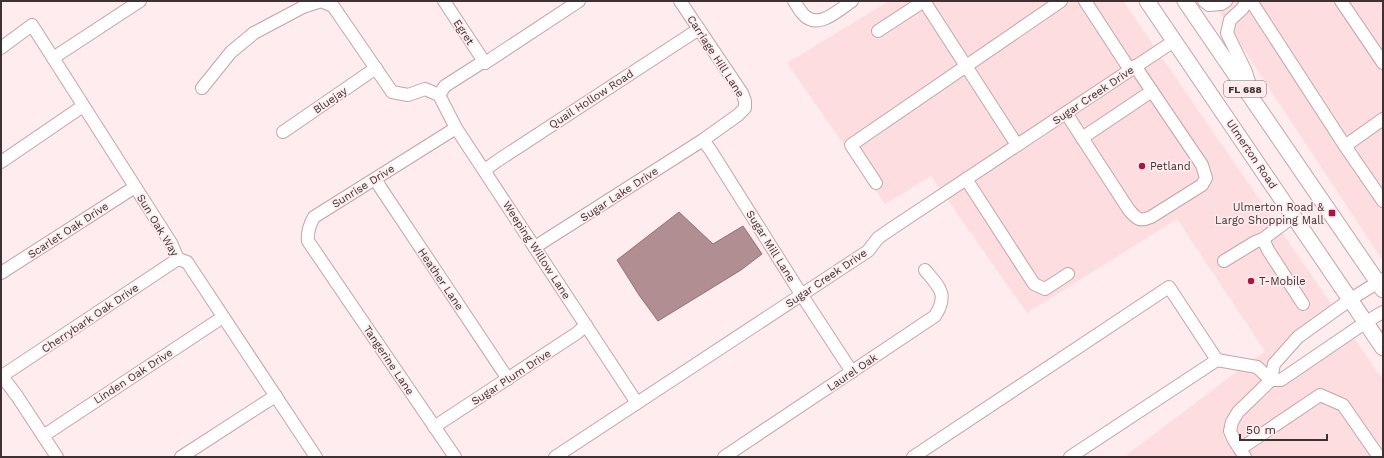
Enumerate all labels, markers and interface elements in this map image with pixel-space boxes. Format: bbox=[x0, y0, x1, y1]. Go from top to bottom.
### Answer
street label: Carriage Hill Lane bbox=[684, 13, 747, 100]
street label: Egret bbox=[451, 17, 477, 48]
street label: Sugar Creek Drive bbox=[1050, 63, 1137, 128]
street label: Quail Hollow Road bbox=[547, 67, 636, 132]
road number: FL 688 bbox=[1224, 81, 1266, 97]
street label: Bluejay bbox=[311, 84, 350, 116]
street label: Ulmerton Road bbox=[1224, 117, 1280, 191]
place label: Petland bbox=[1150, 160, 1191, 173]
marker: Petland bbox=[1137, 161, 1147, 171]
street label: Sunrise Drive bbox=[330, 162, 397, 211]
street label: Sugar Lake Drive bbox=[578, 164, 661, 224]
street label: Sun Oak Way bbox=[134, 192, 181, 259]
street label: Weeping Willow Lane bbox=[500, 199, 573, 302]
street label: Scarlet Oak Drive bbox=[26, 200, 111, 261]
place label: Ulmerton Road & Largo Shopping Mall bbox=[1215, 201, 1325, 227]
street label: Sugar Mill Lane bbox=[743, 208, 798, 285]
marker: Ulmerton Road & Largo Shopping Mall bbox=[1327, 208, 1337, 218]
street label: Heather Lane bbox=[415, 246, 466, 313]
street label: Sugar Creek Drive bbox=[783, 246, 870, 311]
place label: T-Mobile bbox=[1259, 275, 1306, 288]
marker: T-Mobile bbox=[1246, 276, 1256, 286]
street label: Cherrybark Oak Drive bbox=[39, 281, 141, 356]
street label: Tangerine Lane bbox=[361, 323, 417, 398]
street label: Linden Oak Drive bbox=[91, 346, 175, 407]
street label: Sugar Plum Drive bbox=[469, 347, 554, 408]
street label: Laurel Oak bbox=[825, 351, 880, 394]
scale bar bbox=[1240, 416, 1327, 442]
text: 50 m bbox=[1246, 423, 1276, 437]

